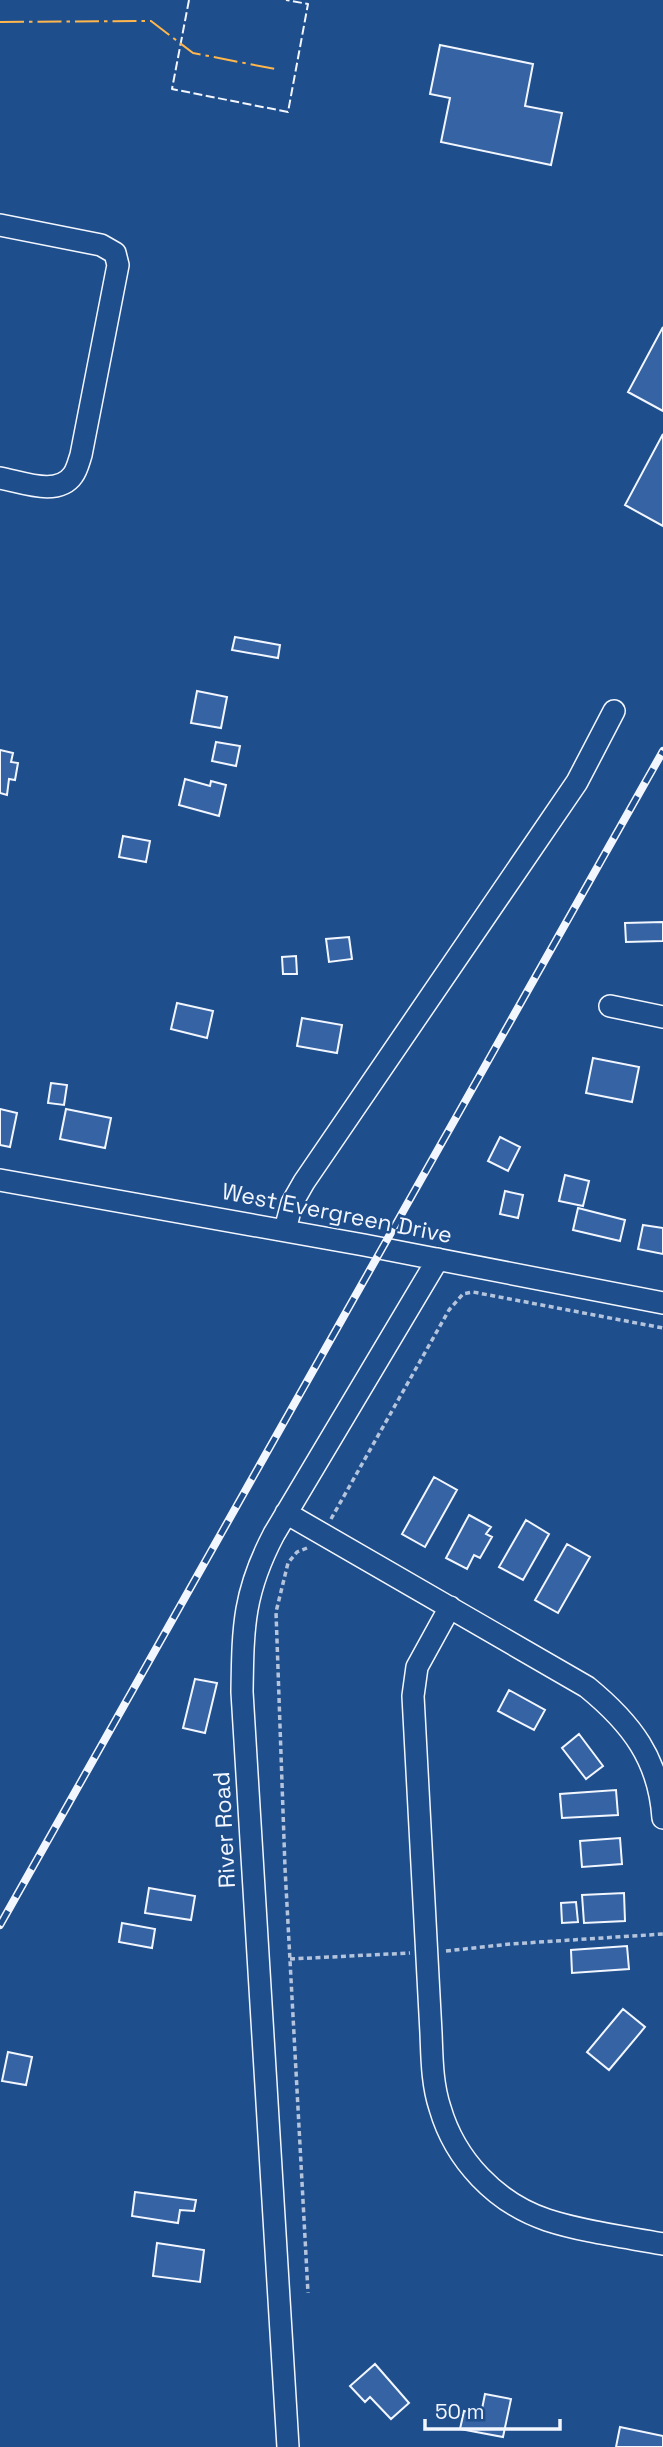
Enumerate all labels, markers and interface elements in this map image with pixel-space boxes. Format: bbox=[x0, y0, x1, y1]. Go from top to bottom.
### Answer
street label: West Evergreen Drive bbox=[219, 1176, 455, 1250]
street label: River Road bbox=[206, 1771, 242, 1889]
scale bar bbox=[425, 2388, 560, 2432]
text: 50 m bbox=[435, 2398, 485, 2425]

